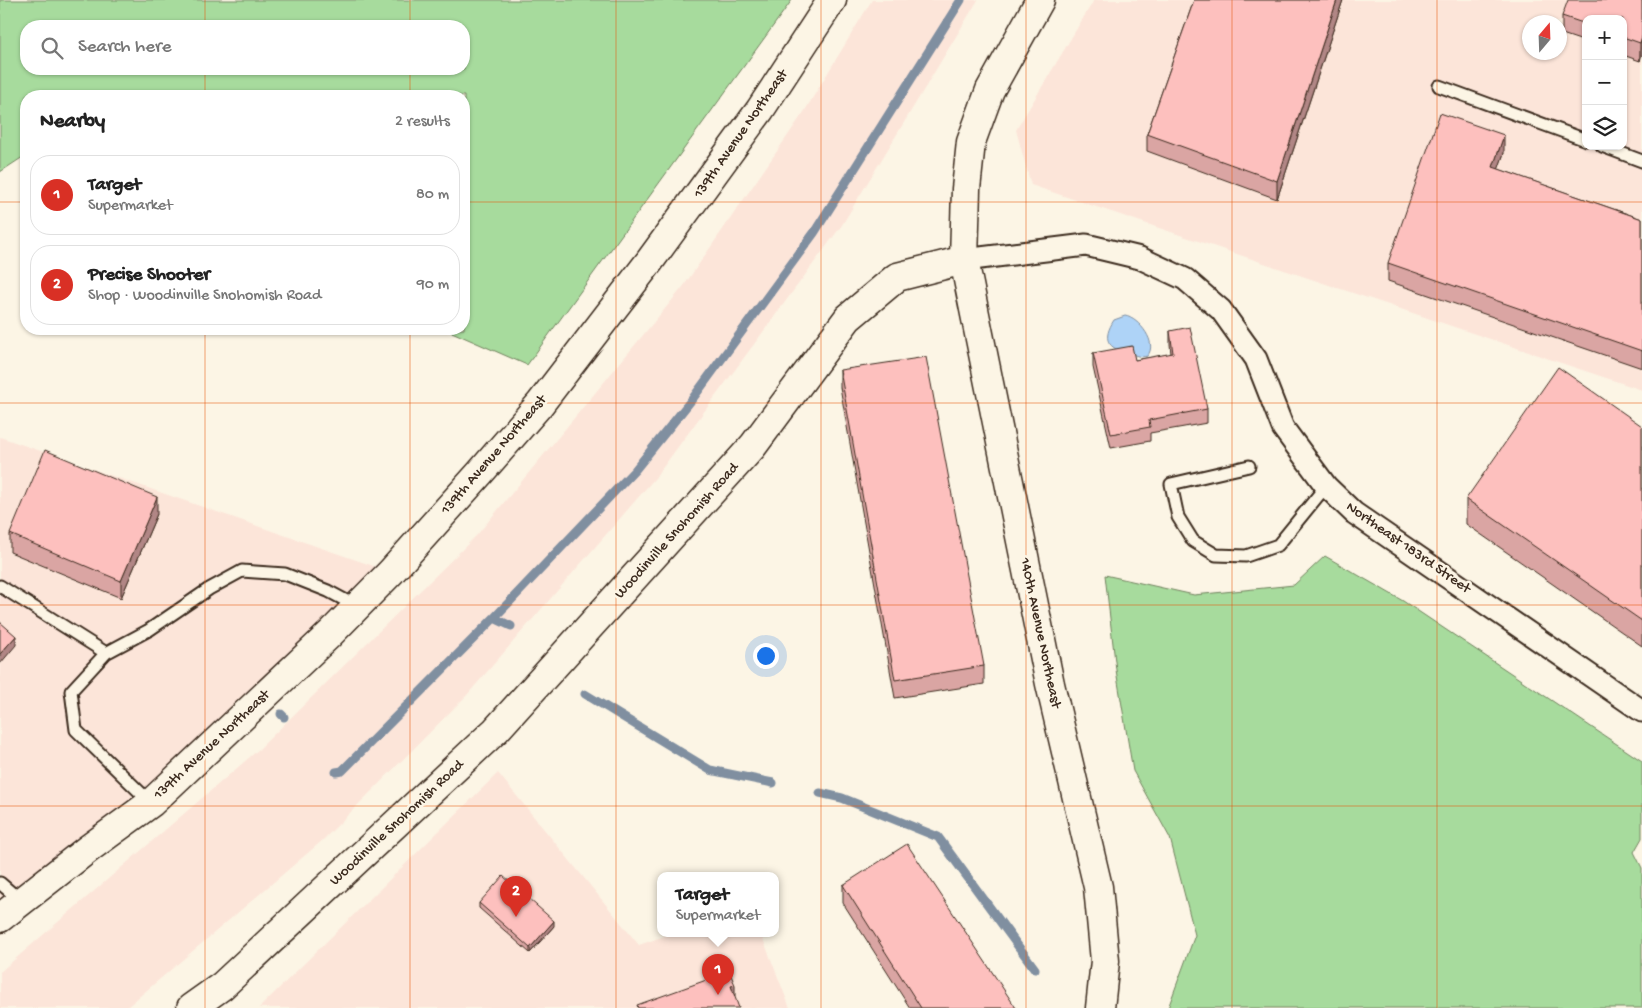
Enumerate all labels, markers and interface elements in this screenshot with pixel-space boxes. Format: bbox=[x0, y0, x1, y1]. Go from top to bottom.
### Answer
north arrow bbox=[1522, 15, 1567, 60]
map controls bbox=[1582, 15, 1627, 150]
button: + bbox=[1582, 15, 1627, 60]
search box bbox=[20, 20, 470, 75]
icon: search bbox=[38, 34, 66, 62]
text: Search here bbox=[78, 36, 172, 59]
button: − bbox=[1582, 60, 1627, 105]
street label: 139th Avenue Northeast bbox=[689, 65, 793, 202]
button: layers bbox=[1582, 105, 1627, 150]
text: Nearby bbox=[40, 110, 105, 135]
text: 2 results bbox=[395, 113, 450, 132]
text: Target bbox=[88, 174, 141, 197]
text: 1 bbox=[54, 186, 60, 205]
text: 80 m bbox=[416, 186, 449, 205]
text: Supermarket bbox=[88, 197, 173, 216]
text: Precise Shooter bbox=[88, 264, 210, 287]
text: 2 bbox=[53, 276, 61, 295]
text: 90 m bbox=[417, 276, 449, 295]
text: Shop · Woodinville Snohomish Road bbox=[88, 287, 321, 306]
street label: 139th Avenue Northeast bbox=[437, 390, 552, 519]
street label: Woodinville Snohomish Road bbox=[611, 458, 744, 603]
street label: Northeast 183rd Street bbox=[1342, 498, 1475, 599]
street label: 140th Avenue Northeast bbox=[1015, 555, 1065, 711]
your location bbox=[753, 643, 779, 669]
street label: 139th Avenue Northeast bbox=[149, 685, 275, 804]
street label: Woodinville Snohomish Road bbox=[326, 755, 469, 890]
popup bbox=[657, 872, 779, 937]
pin: 2 bbox=[500, 876, 532, 917]
text: Target bbox=[676, 884, 729, 907]
text: Supermarket bbox=[676, 907, 760, 926]
pin: 1 bbox=[702, 954, 734, 995]

